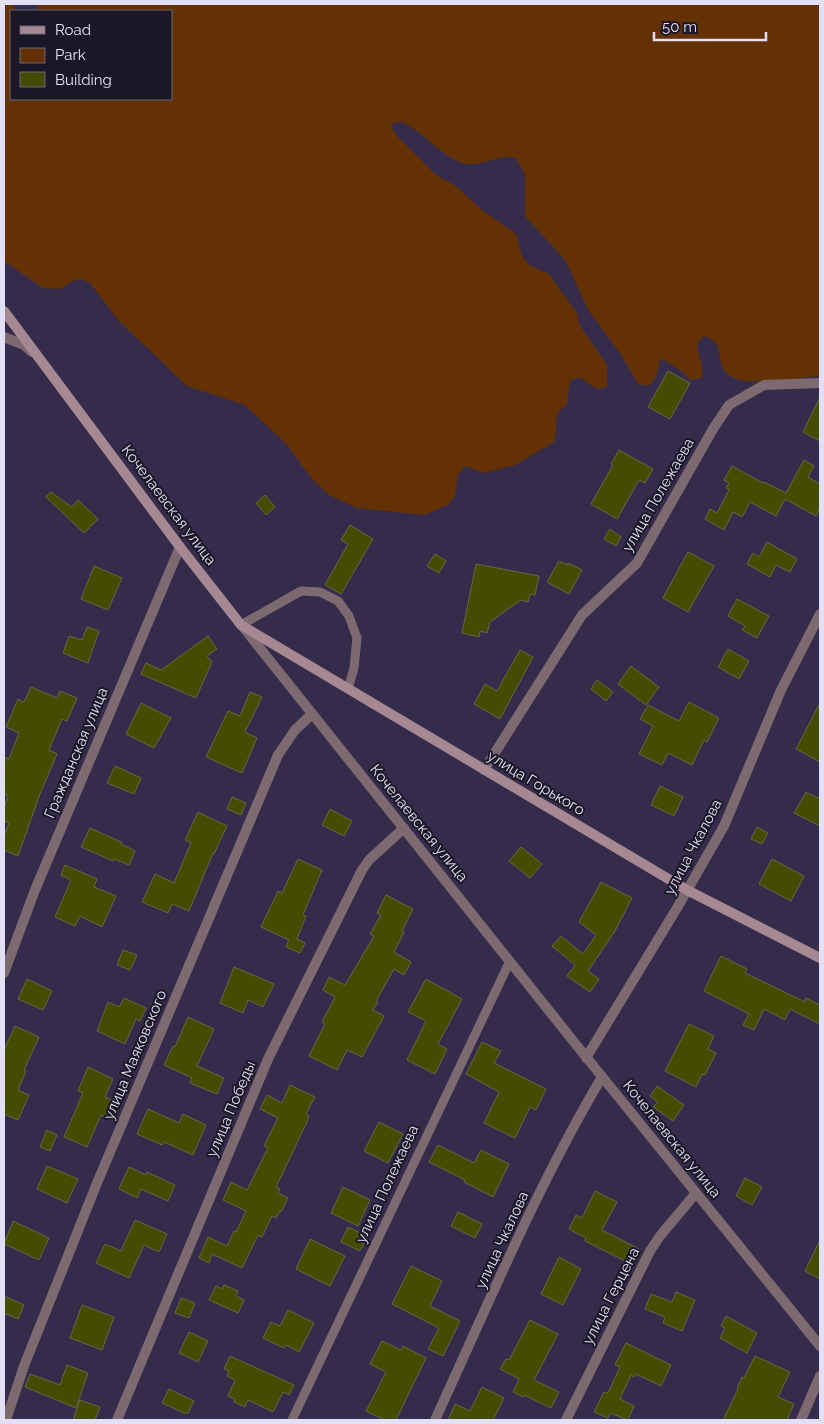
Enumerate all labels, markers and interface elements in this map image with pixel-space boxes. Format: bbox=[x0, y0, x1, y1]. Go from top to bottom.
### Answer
legend bbox=[10, 10, 172, 100]
scale bar bbox=[654, 10, 766, 42]
text: 50 m bbox=[662, 18, 697, 36]
text: Road bbox=[55, 21, 91, 39]
text: Park bbox=[55, 46, 86, 64]
text: Building bbox=[55, 71, 112, 89]
street label: улица Полежаева bbox=[618, 435, 698, 555]
street label: Кочелаевская улица bbox=[118, 441, 220, 569]
street label: Гражданская улица bbox=[40, 685, 112, 821]
street label: улица Горького bbox=[484, 747, 588, 819]
street label: Кочелаевская улица bbox=[366, 761, 472, 885]
street label: улица Чкалова bbox=[660, 796, 726, 898]
street label: улица Маяковского bbox=[100, 987, 171, 1123]
street label: улица Победы bbox=[203, 1058, 259, 1160]
street label: Кочелаевская улица bbox=[619, 1077, 725, 1201]
street label: улица Полежаева bbox=[352, 1122, 422, 1246]
street label: улица Чкалова bbox=[472, 1188, 532, 1292]
street label: улица Герцена bbox=[579, 1244, 643, 1348]

